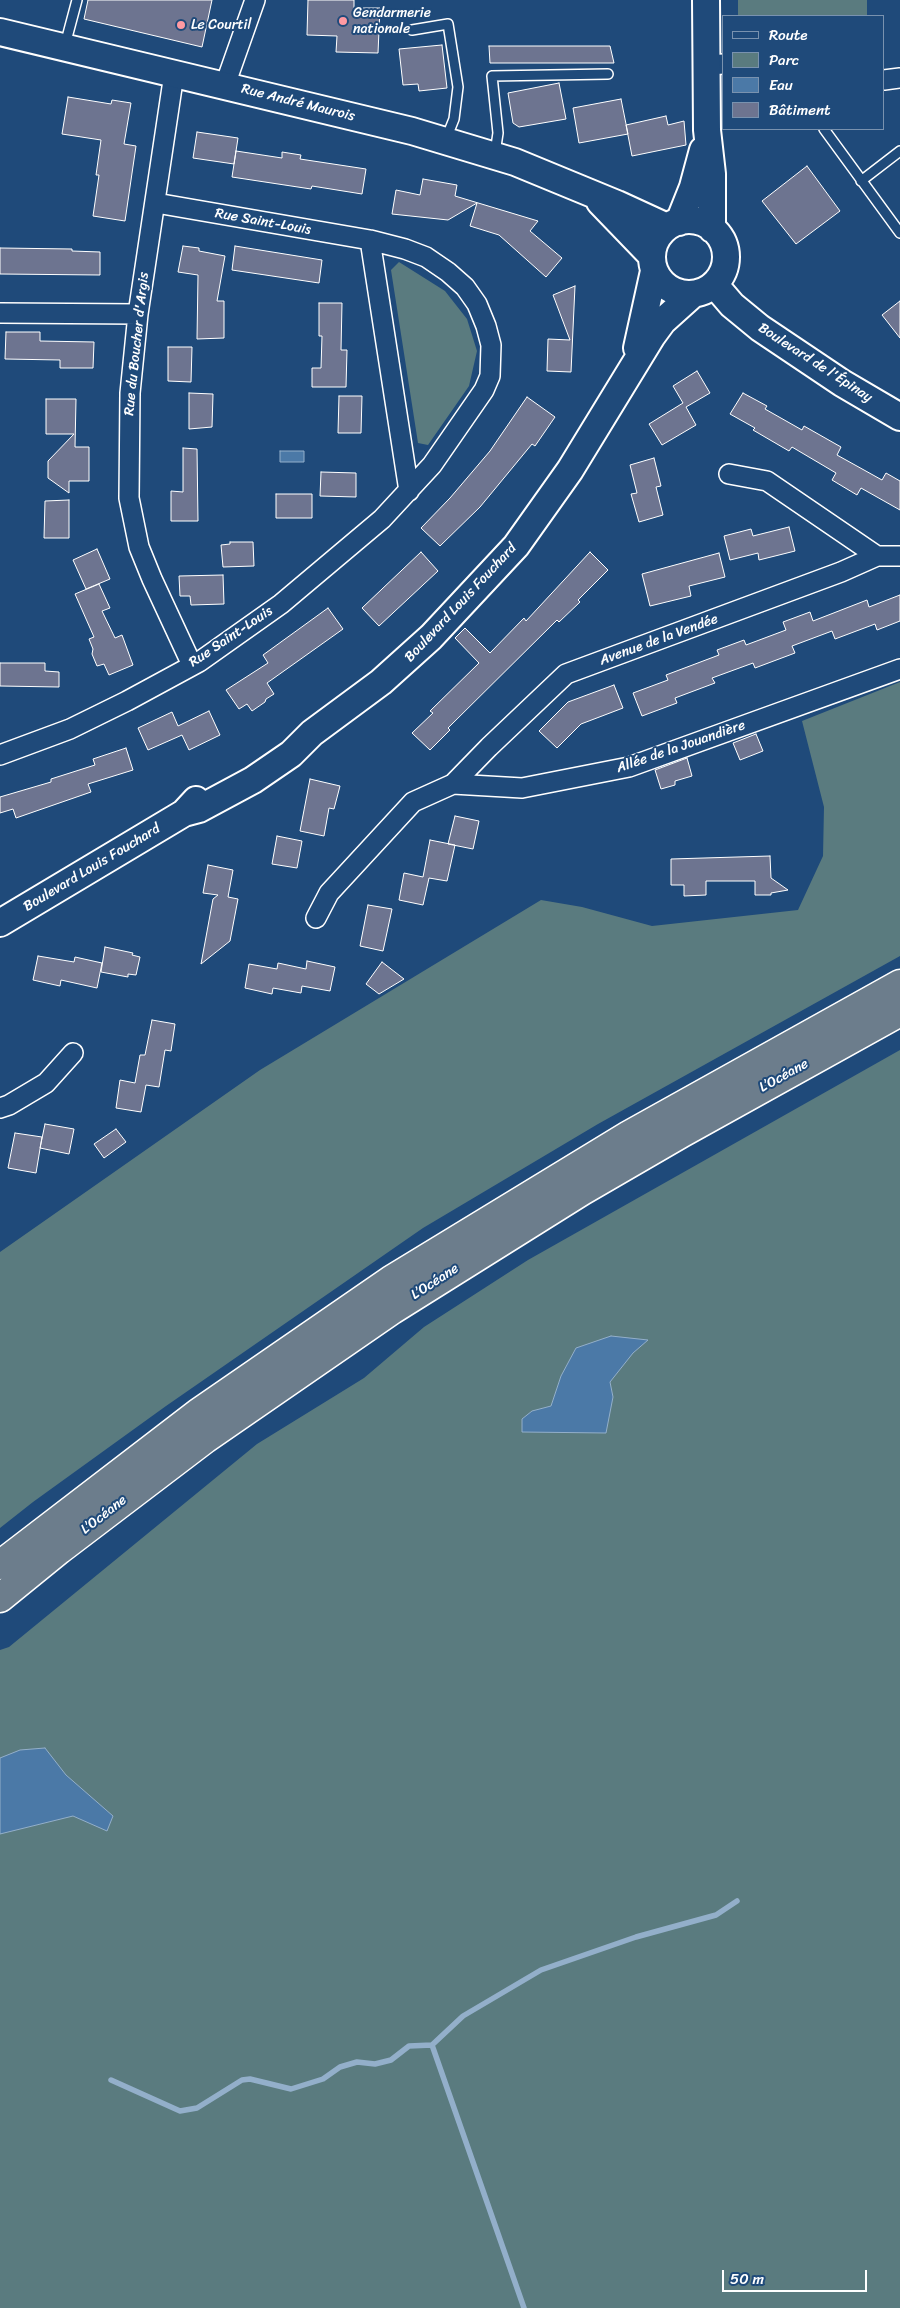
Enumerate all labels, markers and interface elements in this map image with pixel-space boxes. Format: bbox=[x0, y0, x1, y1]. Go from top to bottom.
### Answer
place label: Gendarmerie nationale bbox=[353, 5, 431, 38]
marker: Gendarmerie nationale bbox=[337, 15, 349, 27]
legend bbox=[722, 15, 885, 130]
place label: Le Courtil bbox=[191, 17, 251, 33]
marker: Le Courtil bbox=[175, 19, 187, 31]
text: Route bbox=[769, 22, 808, 48]
text: Parc bbox=[769, 47, 799, 73]
text: Eau bbox=[769, 72, 793, 98]
street label: Rue André Maurois bbox=[239, 81, 357, 125]
text: Bâtiment bbox=[769, 97, 831, 123]
street label: Rue Saint-Louis bbox=[214, 205, 312, 239]
street label: Rue du Boucher d'Argis bbox=[121, 271, 153, 417]
street label: Boulevard de l'Épinay bbox=[755, 320, 875, 406]
street label: Boulevard Louis Fouchard bbox=[402, 540, 520, 666]
street label: Rue Saint-Louis bbox=[186, 603, 276, 671]
street label: Avenue de la Vendée bbox=[597, 611, 721, 669]
street label: Allée de la Jouandière bbox=[614, 717, 748, 777]
street label: Boulevard Louis Fouchard bbox=[21, 821, 163, 915]
street label: L’Océane bbox=[756, 1056, 812, 1096]
street label: L’Océane bbox=[408, 1260, 462, 1304]
street label: L’Océane bbox=[78, 1492, 130, 1538]
scale bar bbox=[725, 2260, 870, 2292]
text: 50 m bbox=[730, 2266, 764, 2292]

